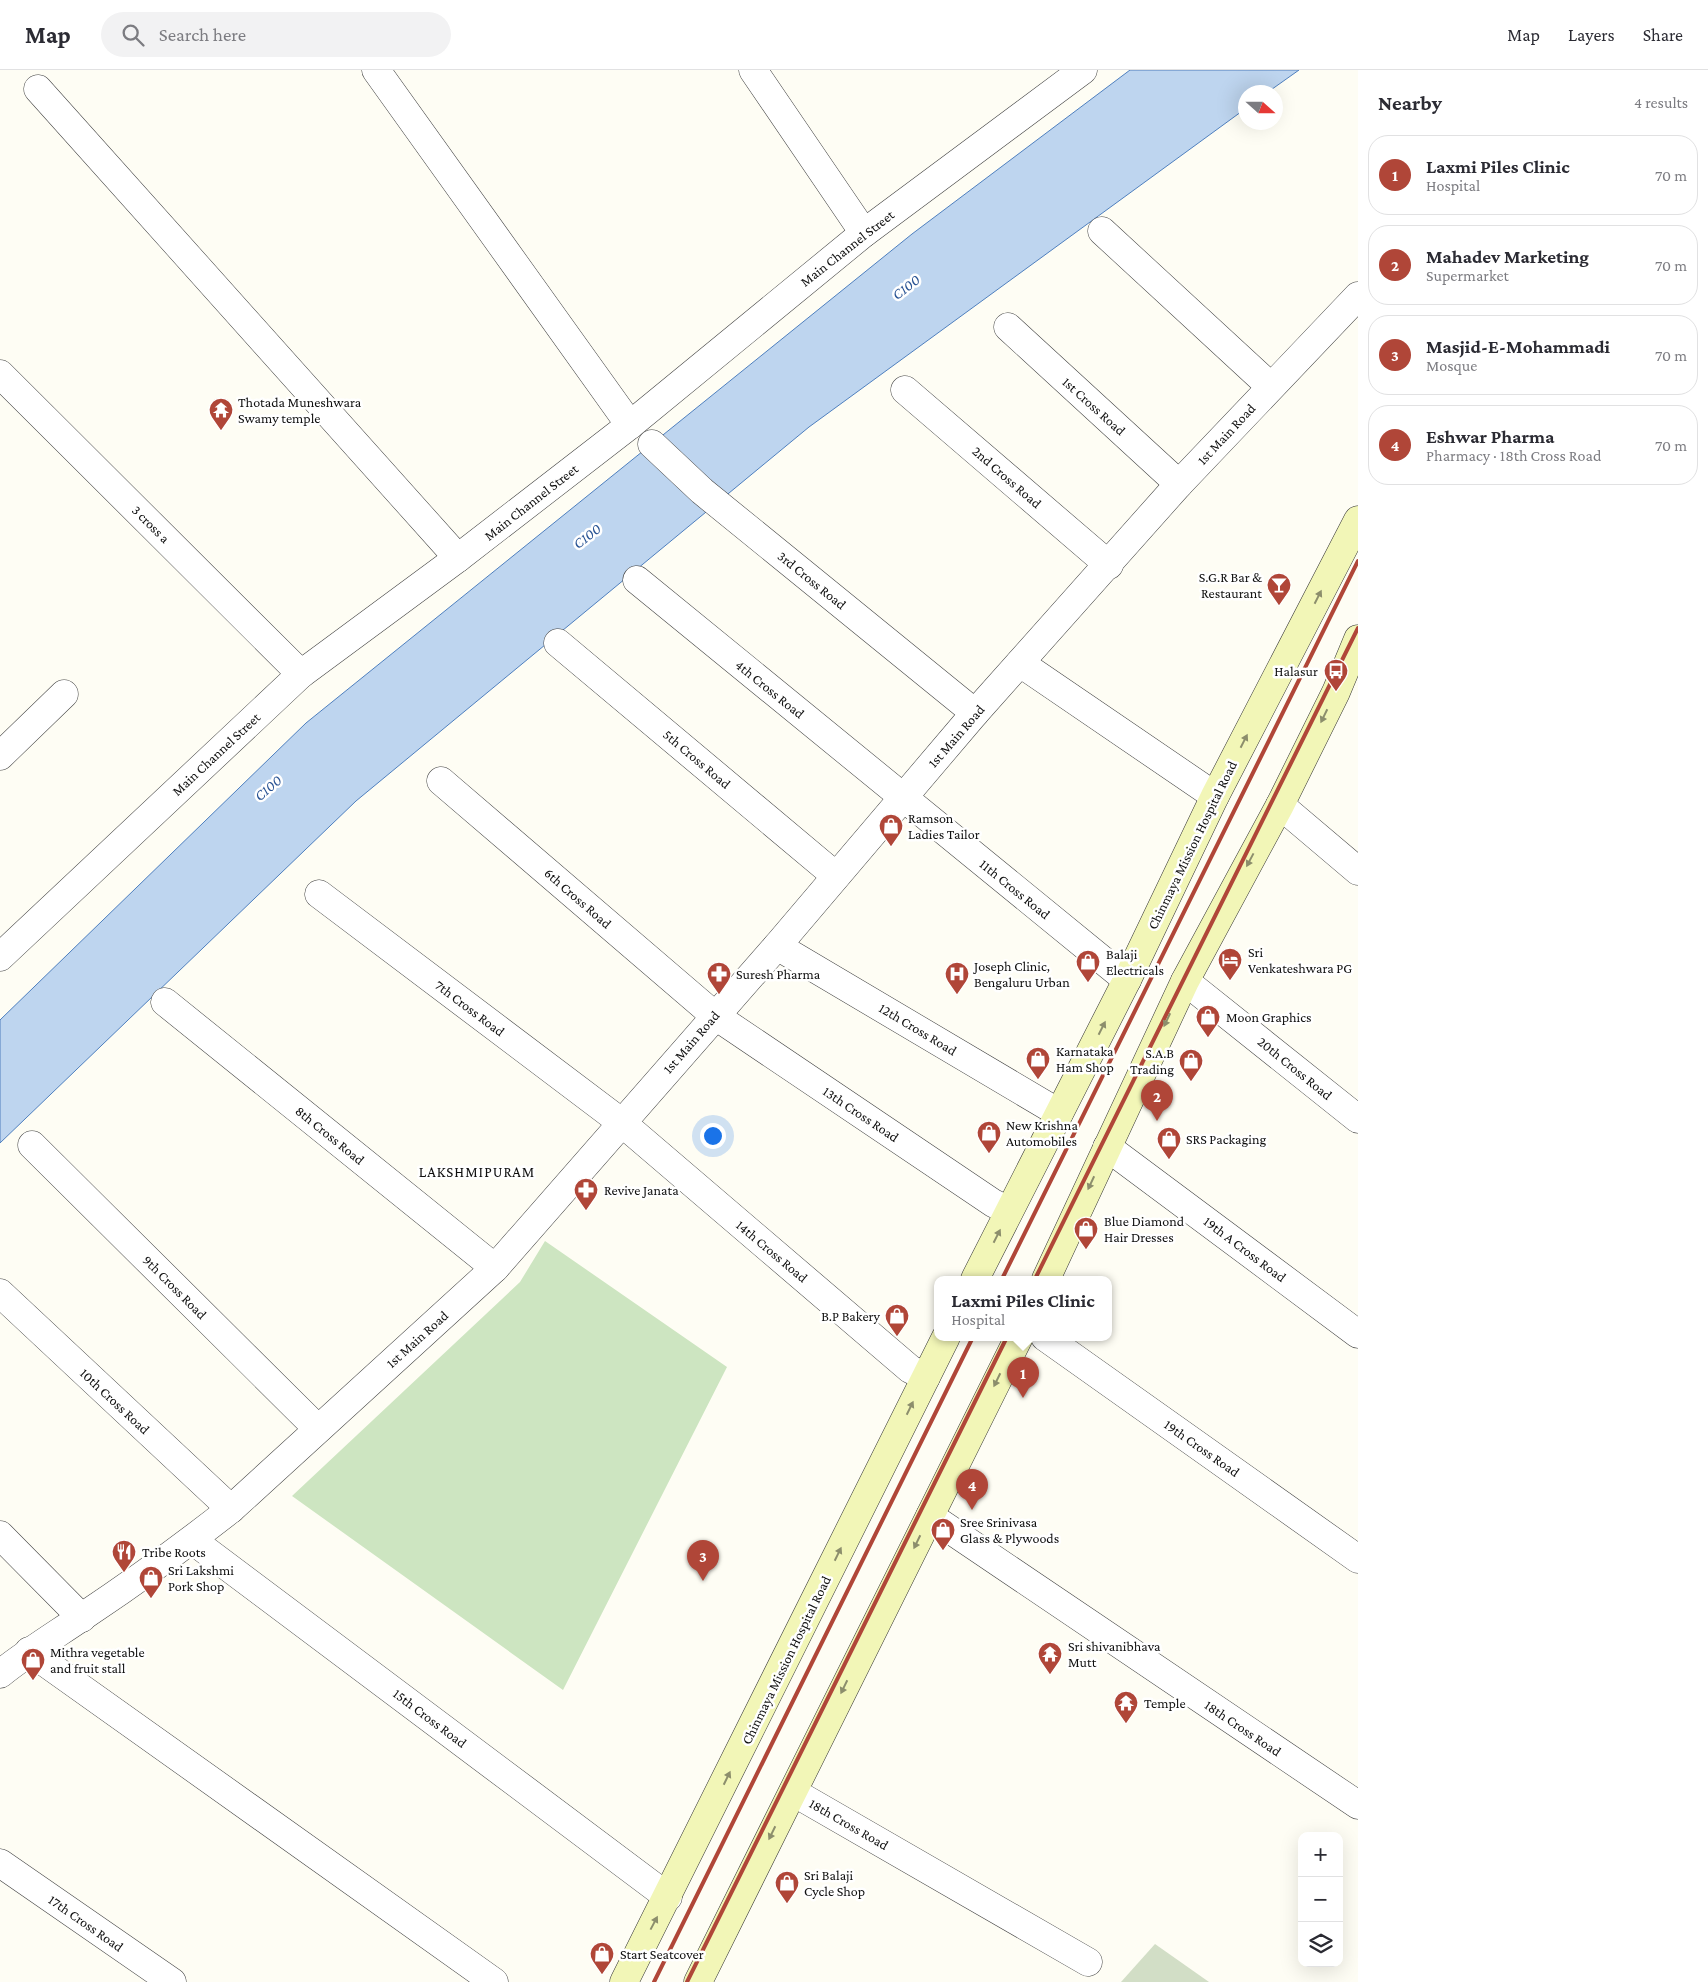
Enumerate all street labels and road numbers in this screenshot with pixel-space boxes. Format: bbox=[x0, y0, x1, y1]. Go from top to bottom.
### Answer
street label: Main Channel Street bbox=[797, 206, 897, 290]
street label: 1st Cross Road bbox=[1059, 374, 1129, 439]
street label: 1st Main Road bbox=[1194, 400, 1259, 468]
street label: 2nd Cross Road bbox=[969, 443, 1045, 512]
street label: Main Channel Street bbox=[481, 460, 581, 544]
street label: 3 cross a bbox=[129, 502, 174, 547]
street label: 3rd Cross Road bbox=[775, 548, 850, 613]
street label: 4th Cross Road bbox=[732, 656, 808, 722]
street label: 1st Main Road bbox=[924, 701, 988, 771]
street label: Main Channel Street bbox=[169, 709, 264, 799]
street label: 5th Cross Road bbox=[660, 726, 734, 792]
street label: Chinmaya Mission Hospital Road bbox=[1144, 758, 1240, 932]
street label: 11th Cross Road bbox=[977, 856, 1054, 923]
street label: 6th Cross Road bbox=[541, 865, 615, 932]
street label: 7th Cross Road bbox=[432, 977, 508, 1040]
street label: 12th Cross Road bbox=[876, 999, 960, 1059]
street label: 1st Main Road bbox=[659, 1007, 723, 1077]
street label: 20th Cross Road bbox=[1255, 1033, 1336, 1103]
street label: 13th Cross Road bbox=[820, 1083, 902, 1146]
street label: 8th Cross Road bbox=[292, 1102, 368, 1168]
street label: 19th A Cross Road bbox=[1201, 1213, 1290, 1286]
street label: 14th Cross Road bbox=[733, 1216, 812, 1286]
street label: 9th Cross Road bbox=[140, 1252, 211, 1323]
street label: 1st Main Road bbox=[383, 1307, 452, 1371]
street label: 10th Cross Road bbox=[77, 1365, 154, 1438]
street label: 19th Cross Road bbox=[1161, 1416, 1243, 1480]
street label: Chinmaya Mission Hospital Road bbox=[738, 1573, 834, 1747]
street label: 15th Cross Road bbox=[390, 1685, 470, 1751]
street label: 18th Cross Road bbox=[1202, 1697, 1285, 1760]
street label: 18th Cross Road bbox=[807, 1795, 892, 1853]
street label: 17th Cross Road bbox=[45, 1891, 127, 1955]

